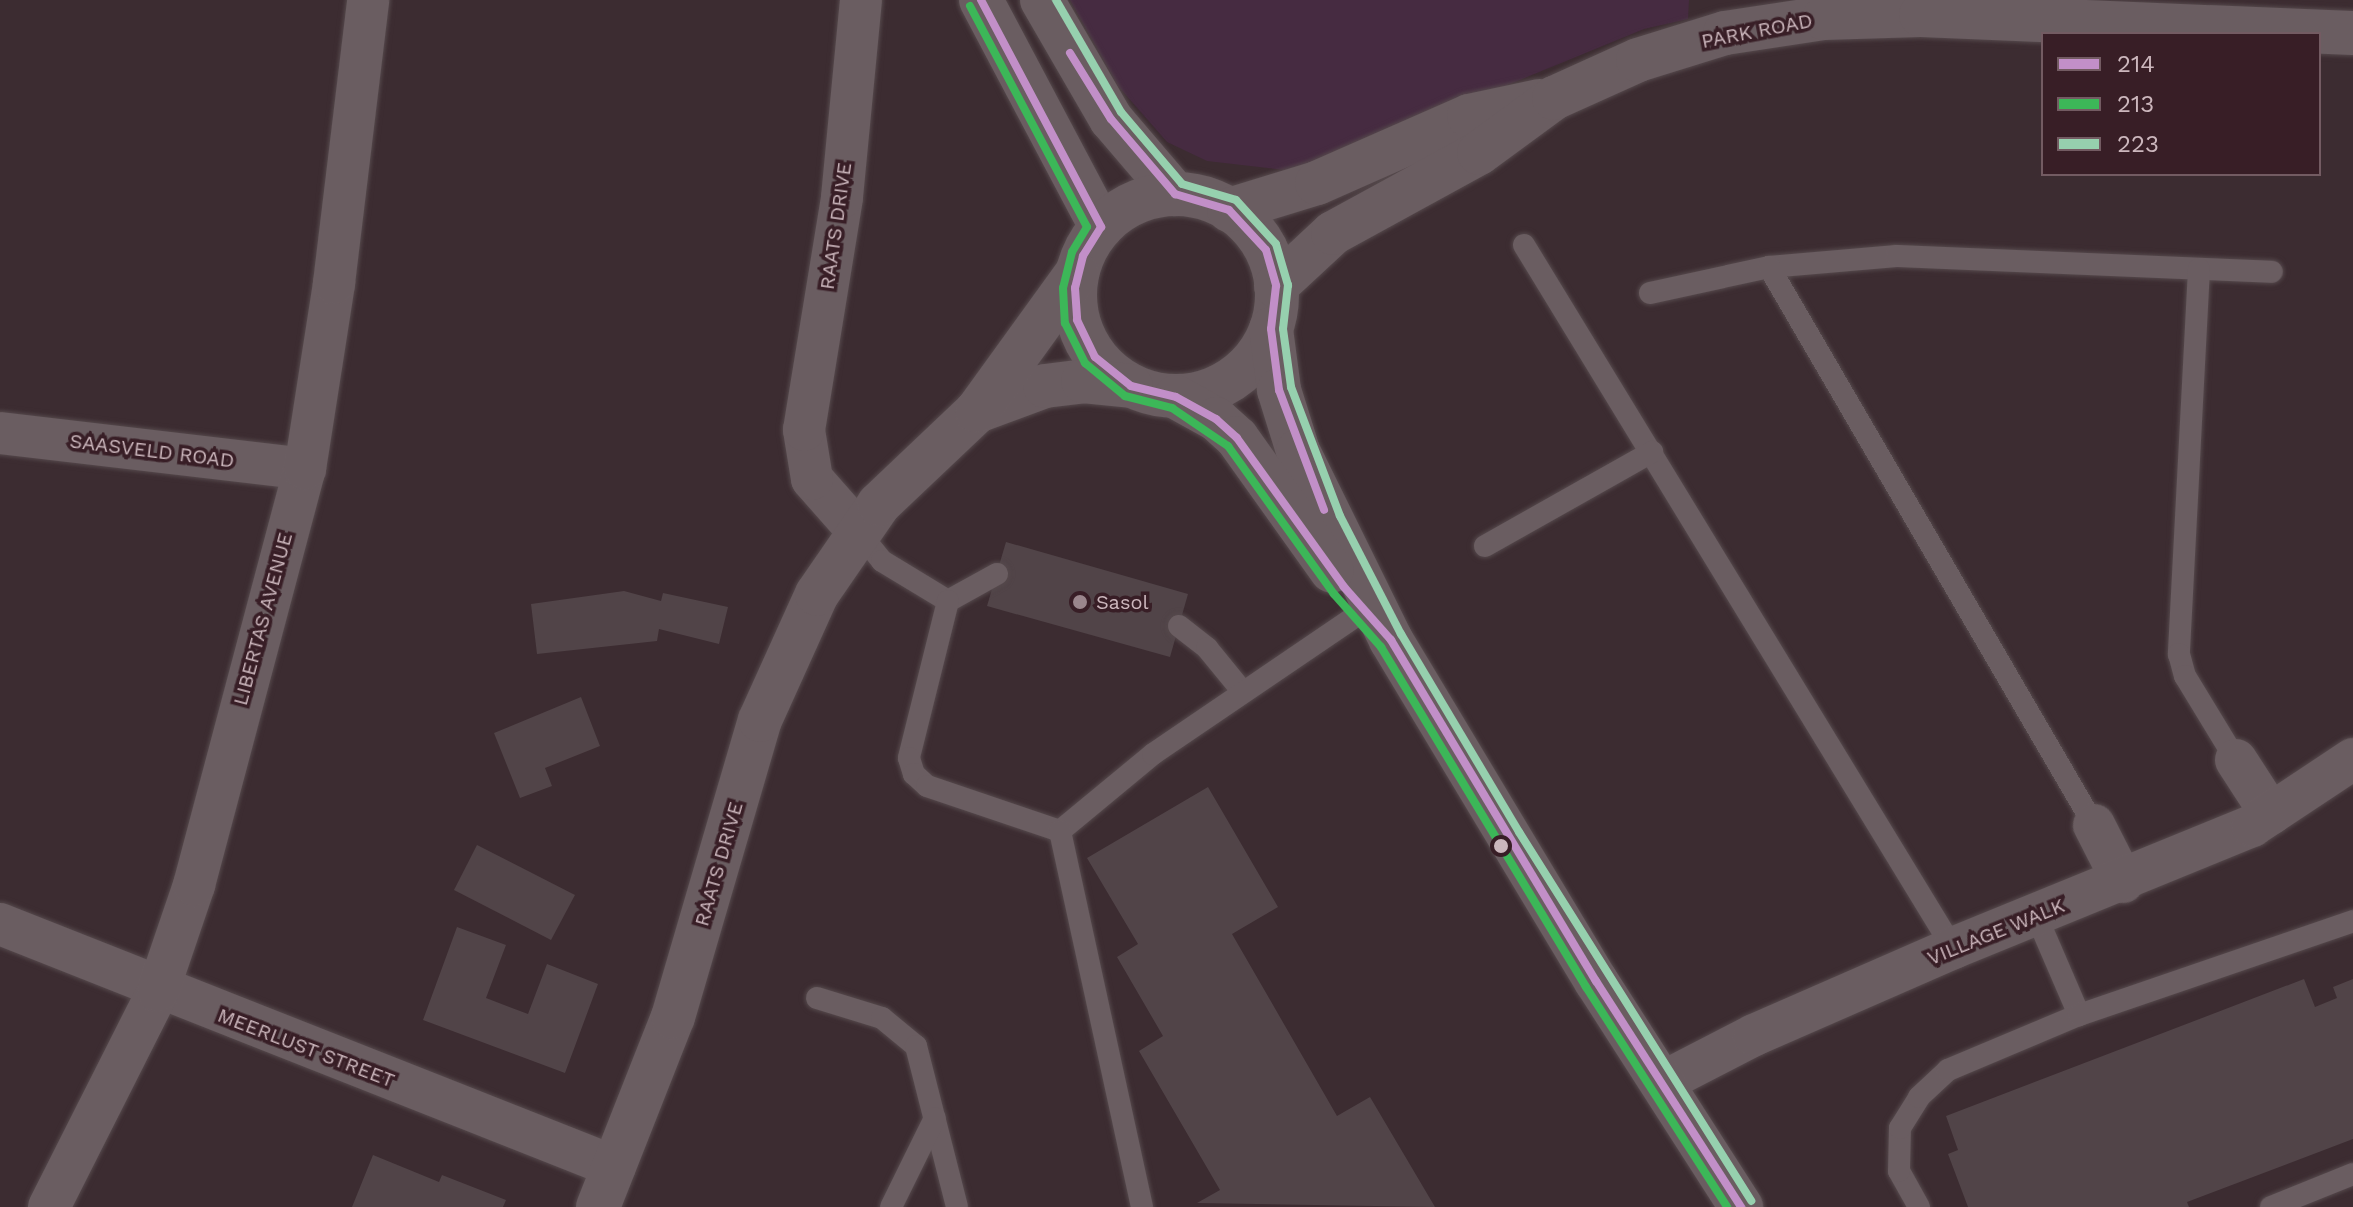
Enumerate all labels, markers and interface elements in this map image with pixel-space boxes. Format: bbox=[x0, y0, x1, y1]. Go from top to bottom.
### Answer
street label: PARK ROAD bbox=[1699, 8, 1815, 54]
legend bbox=[2041, 32, 2321, 176]
text: 214 bbox=[2117, 50, 2155, 78]
text: 213 bbox=[2117, 90, 2154, 118]
text: 223 bbox=[2117, 130, 2159, 158]
street label: RAATS DRIVE bbox=[815, 161, 857, 291]
street label: SAASVELD ROAD bbox=[68, 429, 236, 473]
street label: LIBERTAS AVENUE bbox=[228, 530, 298, 708]
place label: Sasol bbox=[1096, 590, 1149, 614]
marker: Sasol bbox=[1071, 593, 1089, 611]
street label: RAATS DRIVE bbox=[690, 799, 748, 929]
unlabelled marker bbox=[1493, 838, 1509, 854]
street label: VILLAGE WALK bbox=[1924, 893, 2068, 971]
street label: MEERLUST STREET bbox=[214, 1003, 398, 1093]

